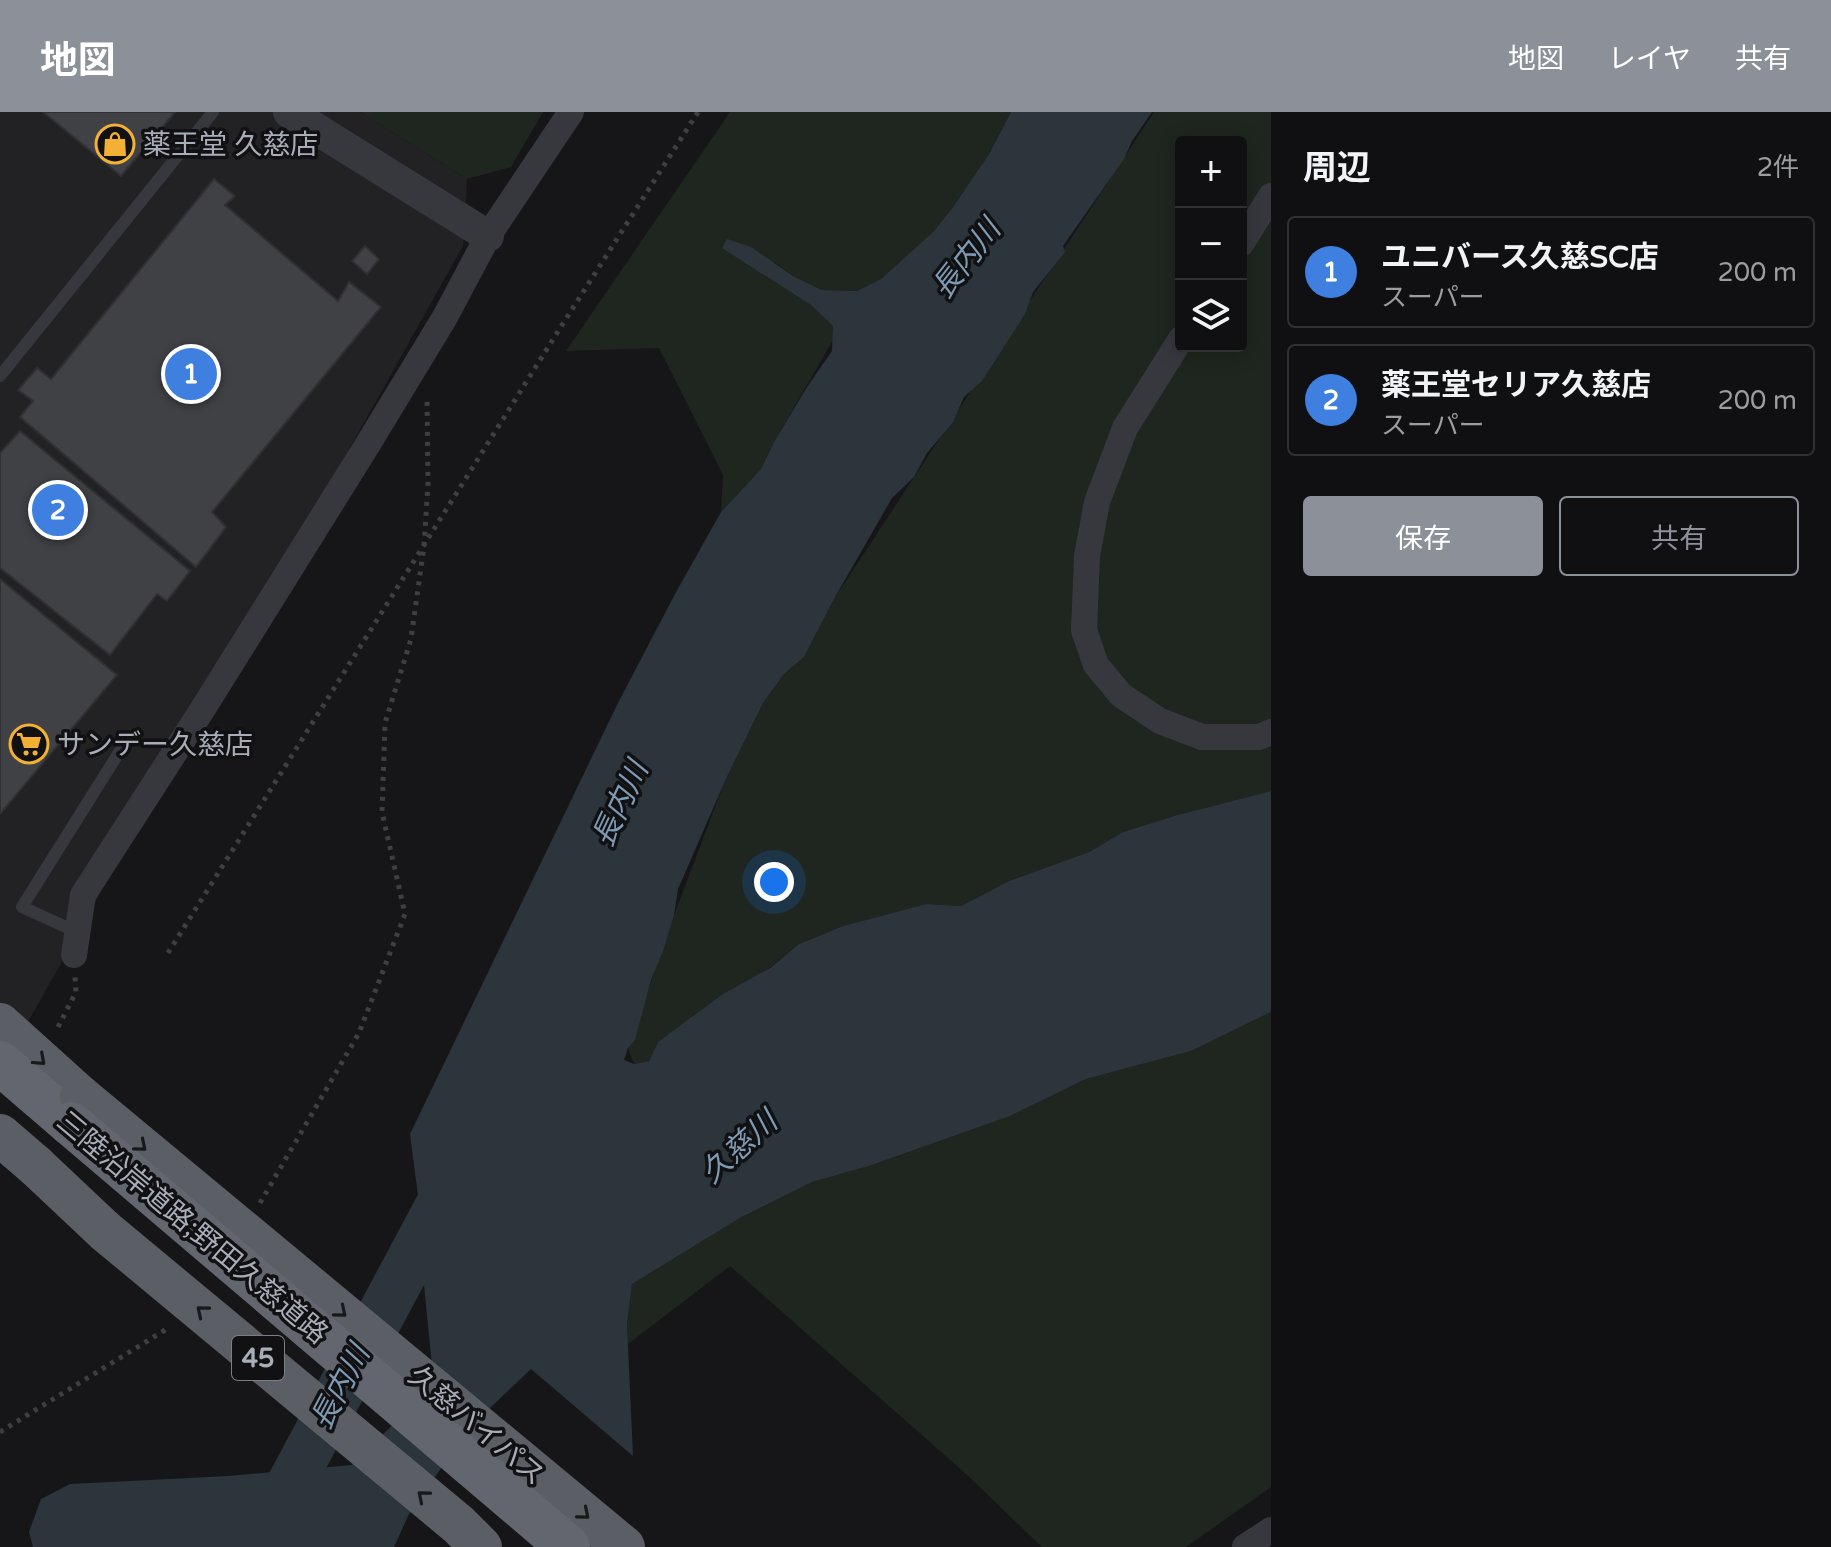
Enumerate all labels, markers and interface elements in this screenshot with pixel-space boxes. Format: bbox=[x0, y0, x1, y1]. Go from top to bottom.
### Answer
text: 地図 bbox=[40, 38, 116, 84]
text: 地図 bbox=[1508, 42, 1564, 76]
text: レイヤ bbox=[1608, 42, 1691, 76]
text: 共有 bbox=[1735, 42, 1791, 76]
shop icon: 薬王堂 久慈店 bbox=[94, 123, 136, 165]
place label: 薬王堂 久慈店 bbox=[143, 128, 318, 162]
map controls bbox=[1175, 136, 1247, 352]
button: + bbox=[1175, 136, 1247, 208]
text: 周辺 bbox=[1303, 148, 1371, 189]
text: 2件 bbox=[1757, 152, 1799, 183]
button: − bbox=[1175, 208, 1247, 280]
water label: 長内川 bbox=[924, 210, 1011, 306]
text: ユニバース久慈SC店 bbox=[1381, 239, 1659, 276]
text: 1 bbox=[1323, 257, 1339, 288]
text: 200 m bbox=[1717, 257, 1797, 288]
button: layers bbox=[1175, 280, 1247, 352]
text: スーパー bbox=[1381, 282, 1485, 313]
pin: 1 bbox=[165, 344, 217, 404]
text: 薬王堂セリア久慈店 bbox=[1381, 367, 1651, 404]
text: 2 bbox=[1323, 385, 1339, 416]
text: 200 m bbox=[1717, 385, 1797, 416]
text: スーパー bbox=[1381, 410, 1485, 441]
pin: 2 bbox=[32, 480, 84, 540]
button: 保存 bbox=[1303, 496, 1543, 576]
button: 共有 bbox=[1559, 496, 1799, 576]
supermarket icon: サンデー久慈店 bbox=[8, 723, 50, 765]
place label: サンデー久慈店 bbox=[57, 728, 253, 762]
water label: 長内川 bbox=[585, 753, 658, 853]
your location bbox=[754, 862, 794, 902]
one-way arrow bbox=[31, 1051, 46, 1065]
water label: 久慈川 bbox=[694, 1102, 787, 1191]
street label: 三陸沿岸道路;野田久慈道路 bbox=[50, 1104, 335, 1351]
one-way arrow bbox=[132, 1136, 146, 1151]
one-way arrow bbox=[332, 1302, 346, 1317]
one-way arrow bbox=[196, 1306, 211, 1321]
road number: 45 bbox=[232, 1336, 284, 1380]
water label: 長内川 bbox=[303, 1336, 379, 1436]
street label: 久慈バイパス bbox=[401, 1359, 551, 1493]
one-way arrow bbox=[417, 1491, 432, 1505]
one-way arrow bbox=[575, 1504, 590, 1519]

